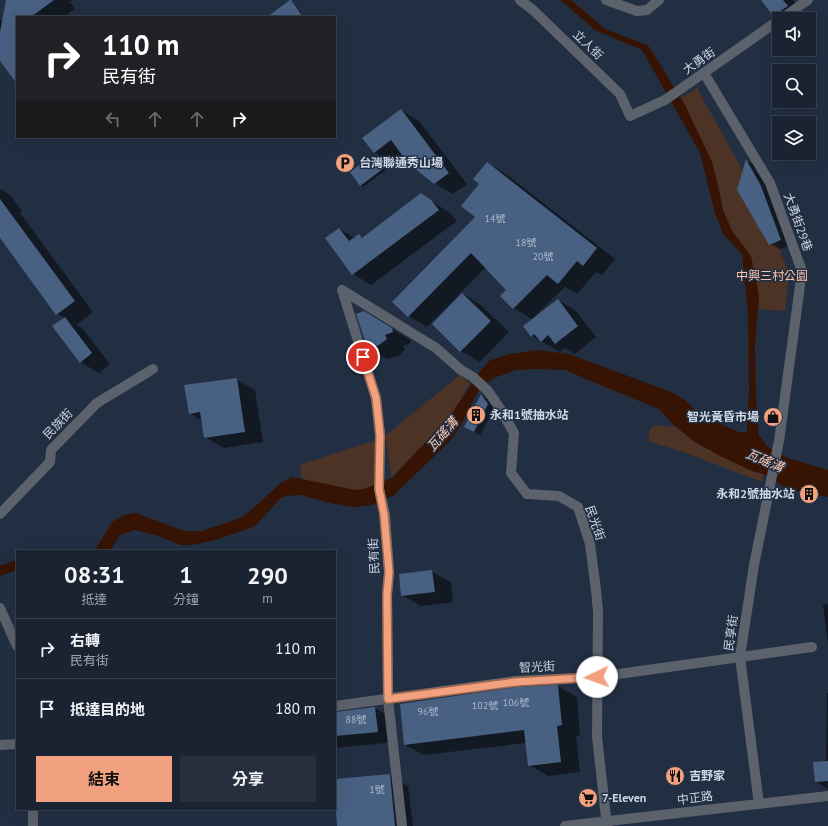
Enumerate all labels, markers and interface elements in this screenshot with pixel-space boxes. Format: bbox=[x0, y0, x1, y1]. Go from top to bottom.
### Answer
map controls bbox=[772, 12, 816, 160]
button: sound bbox=[772, 12, 816, 56]
text: 110 m bbox=[102, 26, 179, 63]
street label: 立人街 bbox=[570, 27, 607, 63]
icon: right bbox=[36, 32, 88, 84]
street label: 大勇街 bbox=[680, 44, 718, 77]
button: search bbox=[772, 64, 816, 108]
text: 民有街 bbox=[102, 65, 156, 88]
icon: left bbox=[102, 108, 124, 130]
icon: ahead bbox=[144, 108, 166, 130]
icon: ahead bbox=[186, 108, 208, 130]
icon: right bbox=[228, 108, 250, 130]
button: layers bbox=[772, 116, 816, 160]
parking icon: 台灣聯通秀山場 bbox=[334, 152, 356, 174]
place label: 台灣聯通秀山場 bbox=[359, 155, 443, 170]
street label: 大勇街29巷 bbox=[781, 191, 816, 253]
house number: 14號 bbox=[485, 212, 505, 225]
house number: 18號 bbox=[516, 236, 536, 249]
house number: 20號 bbox=[533, 250, 553, 263]
park label: 中興三村公園 bbox=[736, 268, 808, 283]
pin bbox=[346, 340, 380, 374]
icon: arrive bbox=[352, 346, 374, 368]
building icon: 永和1號抽水站 bbox=[465, 404, 487, 426]
street label: 民族街 bbox=[40, 405, 76, 442]
shop icon: 智光黃昏市場 bbox=[762, 406, 784, 428]
place label: 永和1號抽水站 bbox=[490, 407, 569, 422]
place label: 智光黃昏市場 bbox=[687, 409, 759, 424]
water label: 瓦磘溝 bbox=[423, 413, 463, 455]
water label: 瓦磘溝 bbox=[744, 445, 788, 477]
building icon: 永和2號抽水站 bbox=[798, 483, 820, 505]
place label: 永和2號抽水站 bbox=[716, 486, 795, 501]
street label: 民光街 bbox=[583, 503, 608, 542]
street label: 民有街 bbox=[365, 538, 382, 574]
text: 08:31 bbox=[64, 559, 125, 590]
text: 1 bbox=[179, 559, 193, 590]
text: 290 bbox=[247, 560, 288, 591]
text: m bbox=[262, 590, 273, 607]
text: 抵達 bbox=[82, 591, 108, 608]
text: 分鐘 bbox=[173, 591, 199, 608]
street label: 民享街 bbox=[721, 614, 740, 652]
text: 右轉 bbox=[70, 631, 100, 650]
icon: right bbox=[36, 638, 58, 660]
text: 110 m bbox=[275, 639, 316, 658]
text: 民有街 bbox=[70, 652, 109, 669]
position arrow bbox=[576, 656, 618, 698]
street label: 智光街 bbox=[519, 658, 555, 675]
house number: 106號 bbox=[503, 696, 529, 709]
icon: arrive bbox=[36, 698, 58, 720]
text: 180 m bbox=[275, 699, 316, 718]
house number: 102號 bbox=[472, 699, 498, 712]
text: 抵達目的地 bbox=[70, 700, 145, 719]
house number: 96號 bbox=[418, 705, 438, 718]
house number: 88號 bbox=[346, 713, 366, 726]
button: 結束 bbox=[36, 756, 172, 802]
button: 分享 bbox=[180, 756, 316, 802]
restaurant icon: 吉野家 bbox=[664, 765, 686, 787]
place label: 吉野家 bbox=[689, 768, 725, 783]
house number: 1號 bbox=[369, 783, 385, 796]
supermarket icon: 7-Eleven bbox=[577, 787, 599, 809]
street label: 中正路 bbox=[676, 788, 714, 807]
place label: 7-Eleven bbox=[602, 790, 646, 805]

